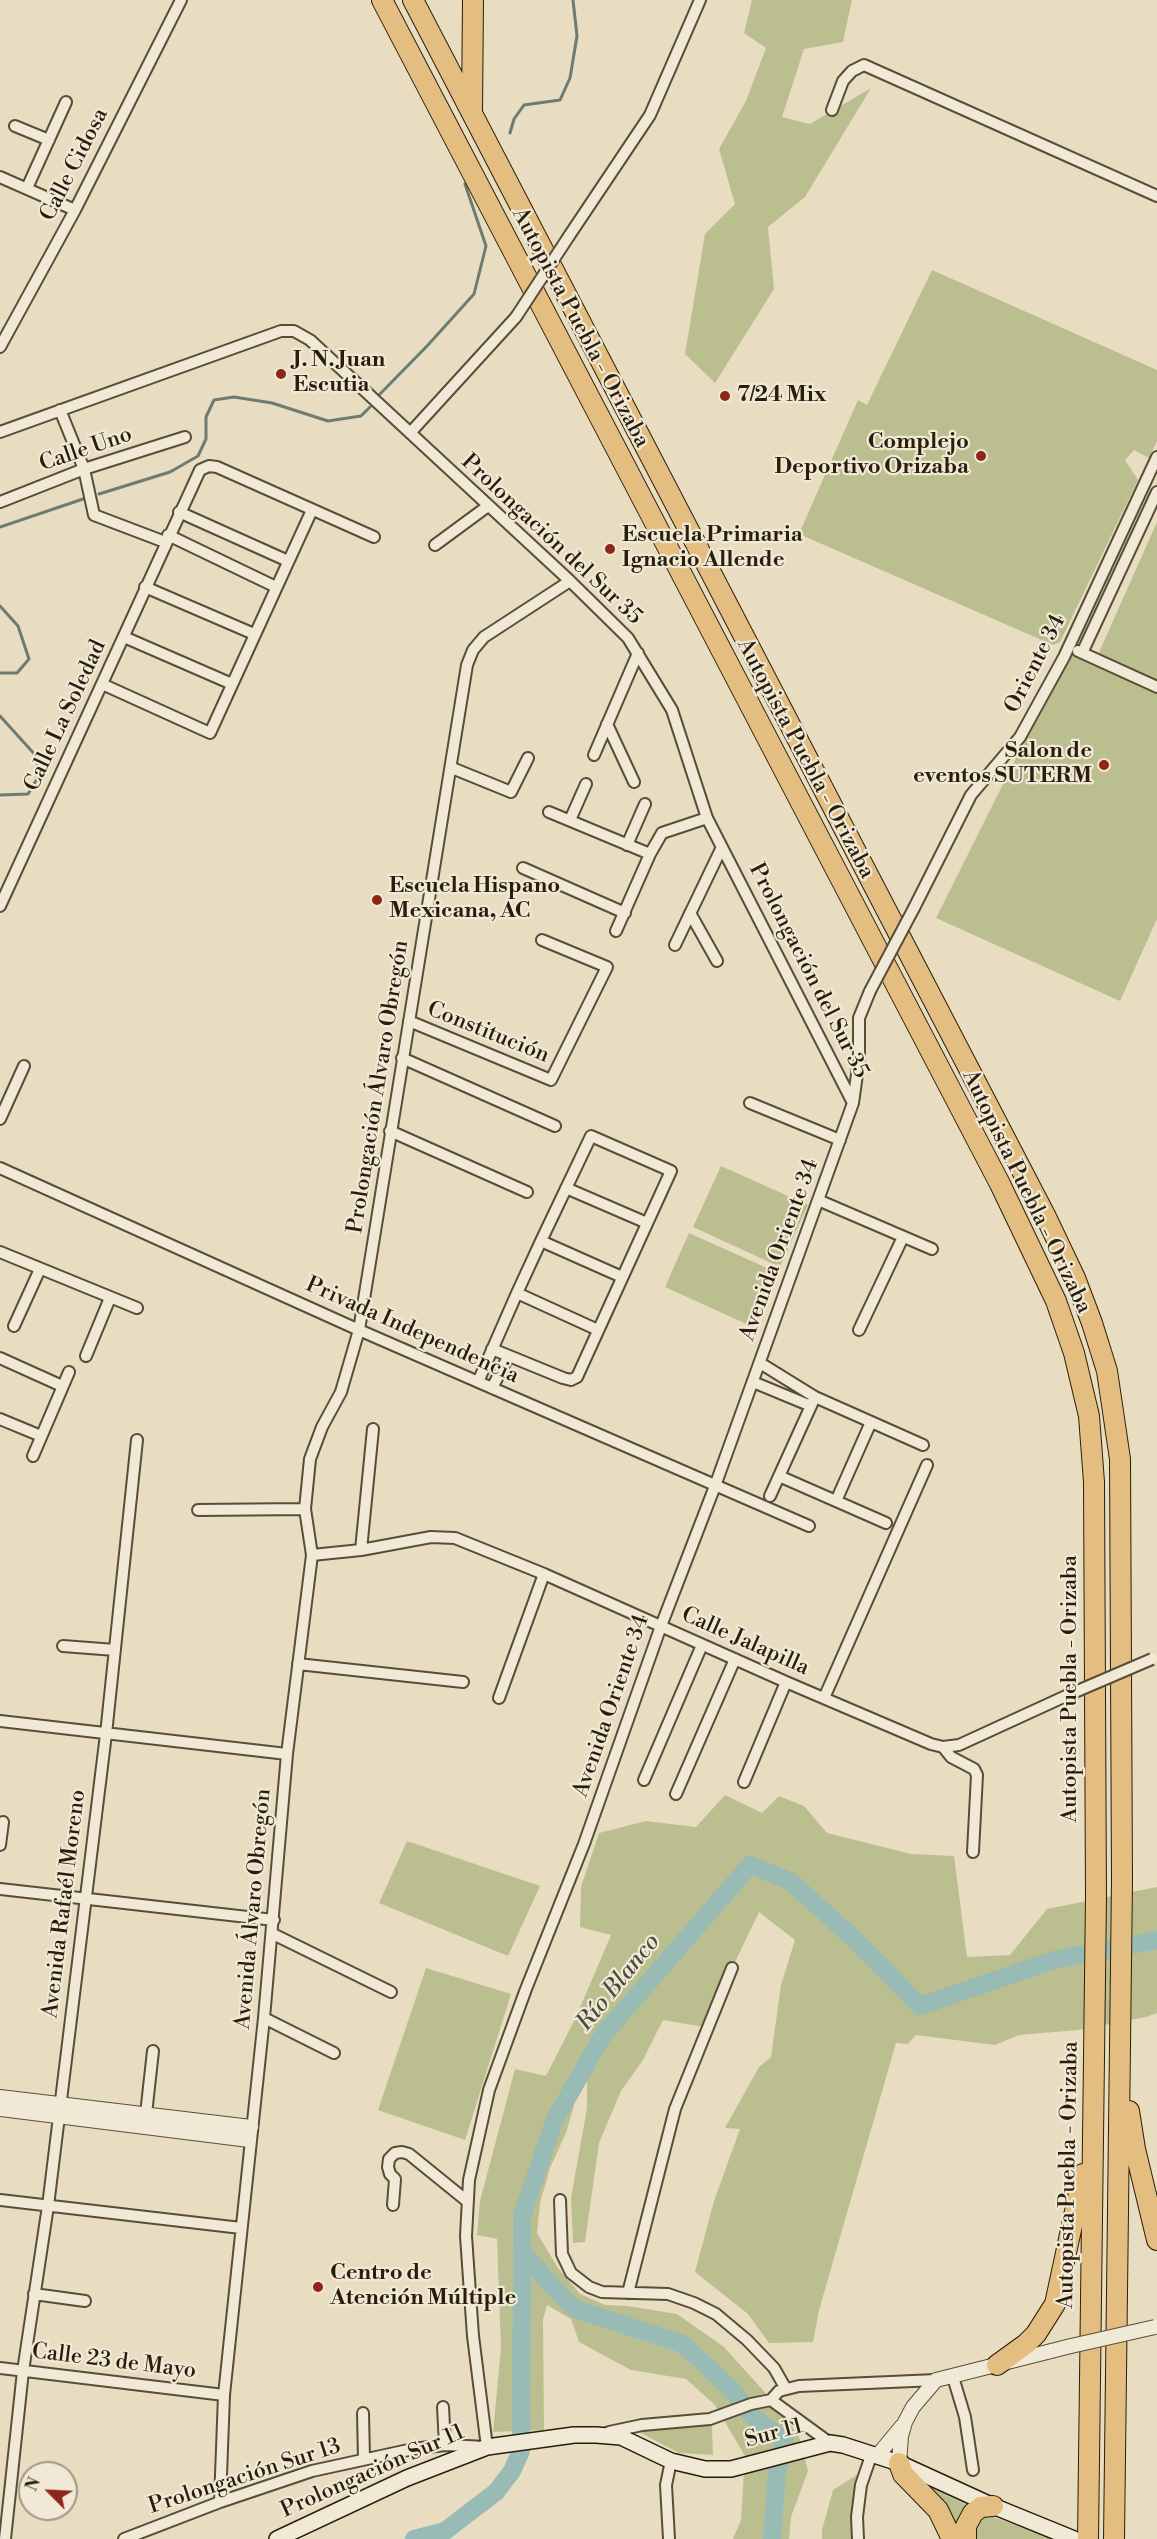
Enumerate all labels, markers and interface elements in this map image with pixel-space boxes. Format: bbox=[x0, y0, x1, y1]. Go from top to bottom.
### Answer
street label: Calle Cidosa bbox=[35, 104, 115, 226]
street label: Autopista Puebla - Orizaba bbox=[506, 204, 654, 452]
place label: J. N. Juan Escutia bbox=[293, 348, 385, 400]
marker: J. N. Juan Escutia bbox=[274, 367, 288, 381]
place label: 7/24 Mix bbox=[737, 383, 826, 409]
marker: 7/24 Mix bbox=[718, 389, 732, 403]
street label: Calle Uno bbox=[36, 422, 136, 478]
place label: Complejo Deportivo Orizaba bbox=[774, 430, 969, 482]
street label: Prolongación del Sur 35 bbox=[455, 449, 647, 631]
marker: Complejo Deportivo Orizaba bbox=[974, 449, 988, 463]
place label: Escuela Primaria Ignacio Allende bbox=[622, 523, 803, 574]
marker: Escuela Primaria Ignacio Allende bbox=[603, 542, 617, 556]
street label: Oriente 34 bbox=[1000, 610, 1072, 718]
street label: Autopista Puebla - Orizaba bbox=[731, 635, 879, 883]
street label: Calle La Soledad bbox=[19, 636, 113, 796]
place label: Salon de eventos SUTERM bbox=[913, 739, 1092, 790]
marker: Salon de eventos SUTERM bbox=[1097, 758, 1111, 772]
street label: Prolongación del Sur 35 bbox=[742, 859, 874, 1083]
place label: Escuela Hispano Mexicana, AC bbox=[389, 874, 560, 926]
marker: Escuela Hispano Mexicana, AC bbox=[370, 893, 384, 907]
street label: Prolongación Álvaro Obregón bbox=[343, 939, 415, 1235]
street label: Constitución bbox=[423, 997, 553, 1069]
street label: Autopista Puebla - Orizaba bbox=[955, 1066, 1097, 1318]
street label: Avenida Oriente 34 bbox=[735, 1155, 825, 1345]
street label: Privada Independencia bbox=[301, 1272, 523, 1390]
street label: Autopista Puebla - Orizaba bbox=[1058, 1555, 1084, 1823]
street label: Calle Jalapilla bbox=[677, 1602, 813, 1682]
street label: Avenida Oriente 34 bbox=[568, 1611, 656, 1801]
street label: Avenida Rafaél Moreno bbox=[38, 1788, 92, 2020]
street label: Avenida Álvaro Obregón bbox=[230, 1788, 278, 2030]
water label: Río Blanco bbox=[571, 1929, 667, 2037]
street label: Autopista Puebla - Orizaba bbox=[1053, 2041, 1085, 2309]
place label: Centro de Atención Múltiple bbox=[330, 2261, 516, 2312]
marker: Centro de Atención Múltiple bbox=[311, 2280, 325, 2294]
street label: Calle 23 de Mayo bbox=[30, 2339, 198, 2385]
street label: Sur 11 bbox=[742, 2414, 806, 2454]
street label: Prolongación Sur 11 bbox=[277, 2420, 469, 2524]
street label: Prolongación Sur 13 bbox=[146, 2433, 344, 2521]
north arrow bbox=[18, 2461, 78, 2521]
text: N bbox=[22, 2475, 45, 2494]

